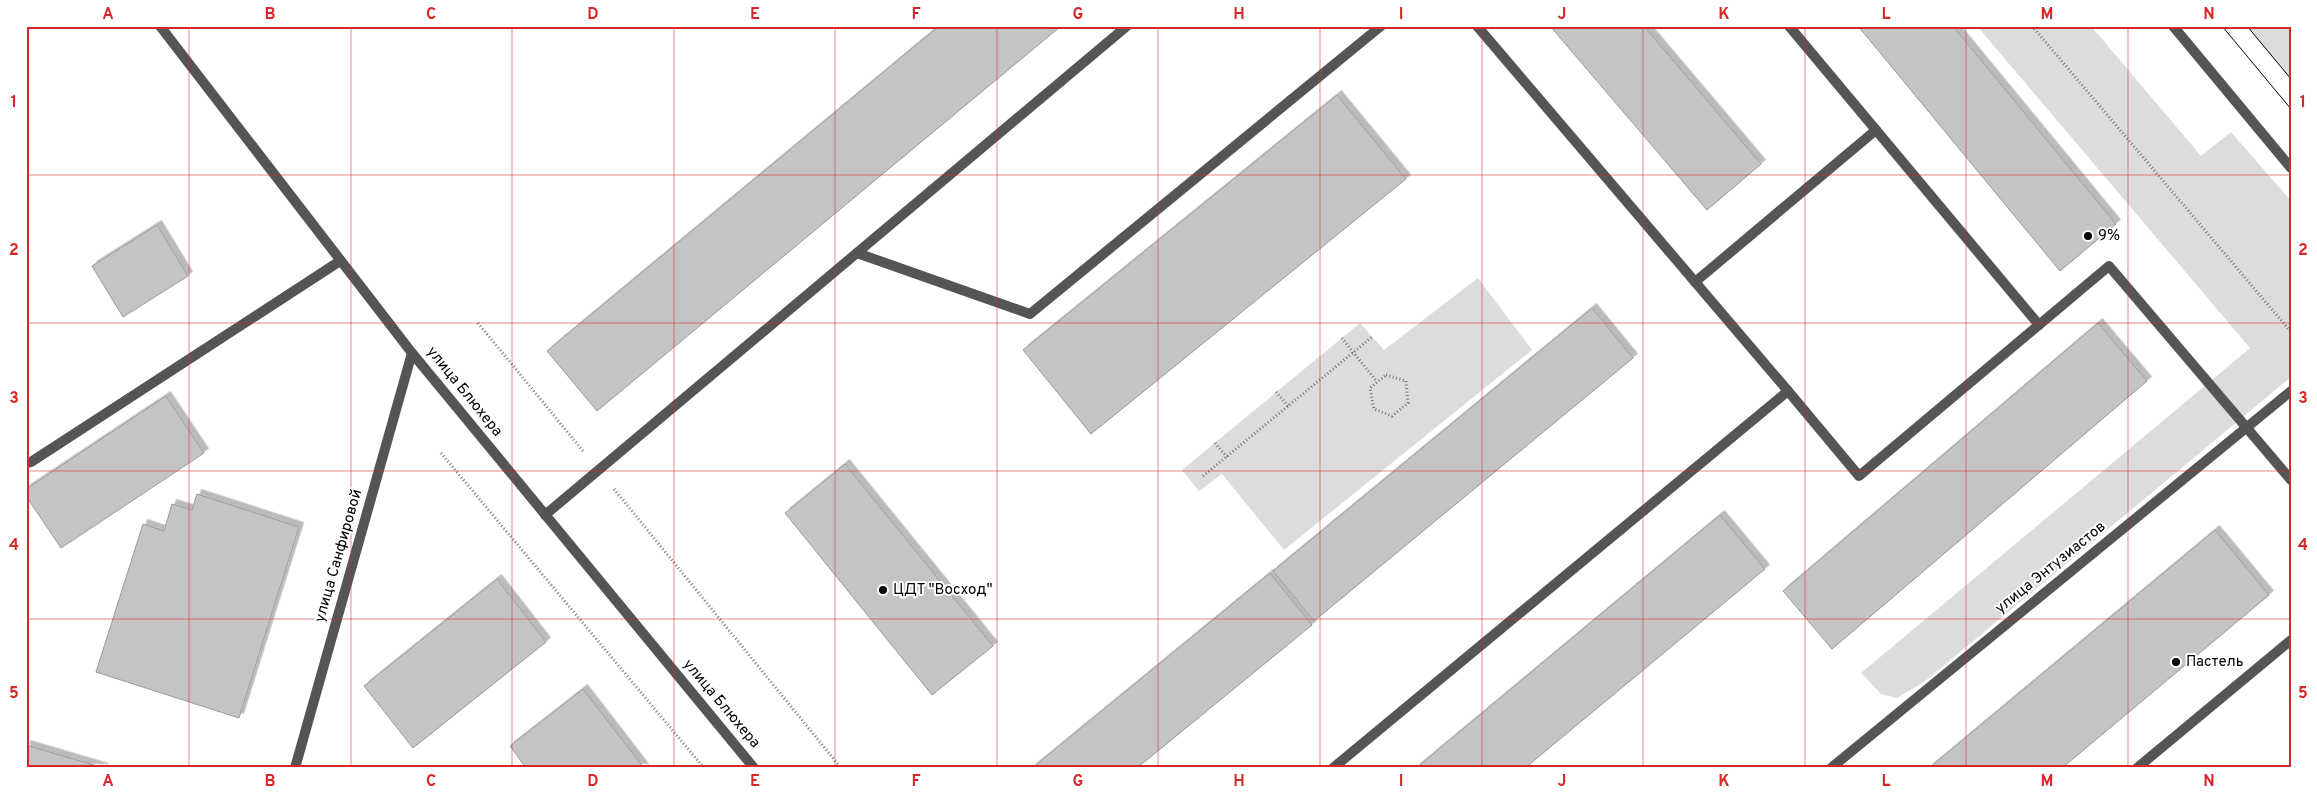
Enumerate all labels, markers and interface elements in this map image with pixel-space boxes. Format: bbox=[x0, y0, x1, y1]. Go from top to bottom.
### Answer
text: A bbox=[102, 5, 114, 25]
text: B bbox=[264, 5, 276, 25]
text: C bbox=[426, 5, 436, 25]
text: D bbox=[587, 5, 599, 25]
text: E bbox=[750, 5, 760, 25]
text: F bbox=[911, 5, 921, 25]
text: G bbox=[1073, 5, 1083, 25]
text: H bbox=[1233, 5, 1245, 25]
text: I bbox=[1399, 5, 1403, 25]
text: J bbox=[1558, 5, 1566, 25]
text: K bbox=[1718, 5, 1730, 25]
text: L bbox=[1881, 5, 1891, 25]
text: M bbox=[2041, 5, 2053, 25]
text: N bbox=[2203, 5, 2215, 25]
text: 1 bbox=[11, 93, 17, 113]
text: 1 bbox=[2300, 93, 2306, 113]
place label: 9% bbox=[2098, 227, 2120, 246]
marker: 9% bbox=[2082, 230, 2094, 242]
text: 2 bbox=[9, 241, 19, 261]
text: 2 bbox=[2298, 241, 2308, 261]
street label: улица Блюхера bbox=[422, 343, 506, 441]
text: 3 bbox=[9, 389, 19, 409]
text: 3 bbox=[2298, 389, 2308, 409]
street label: улица Санфировой bbox=[311, 487, 367, 625]
street label: улица Энтузиастов bbox=[1992, 518, 2110, 618]
text: 4 bbox=[9, 536, 19, 556]
text: 4 bbox=[2298, 536, 2308, 556]
place label: ЦДТ "Восход" bbox=[893, 581, 992, 600]
marker: ЦДТ "Восход" bbox=[877, 584, 889, 596]
place label: Пастель bbox=[2186, 653, 2244, 672]
street label: улица Блюхера bbox=[678, 656, 764, 752]
marker: Пастель bbox=[2170, 656, 2182, 668]
text: 5 bbox=[9, 684, 19, 704]
text: 5 bbox=[2298, 684, 2308, 704]
text: A bbox=[102, 772, 114, 792]
text: B bbox=[264, 772, 276, 792]
text: C bbox=[426, 772, 436, 792]
text: D bbox=[587, 772, 599, 792]
text: E bbox=[750, 772, 760, 792]
text: F bbox=[911, 772, 921, 792]
text: G bbox=[1073, 772, 1083, 792]
text: H bbox=[1233, 772, 1245, 792]
text: I bbox=[1399, 772, 1403, 792]
text: J bbox=[1558, 772, 1566, 792]
text: K bbox=[1718, 772, 1730, 792]
text: L bbox=[1881, 772, 1891, 792]
text: M bbox=[2041, 772, 2053, 792]
text: N bbox=[2203, 772, 2215, 792]

